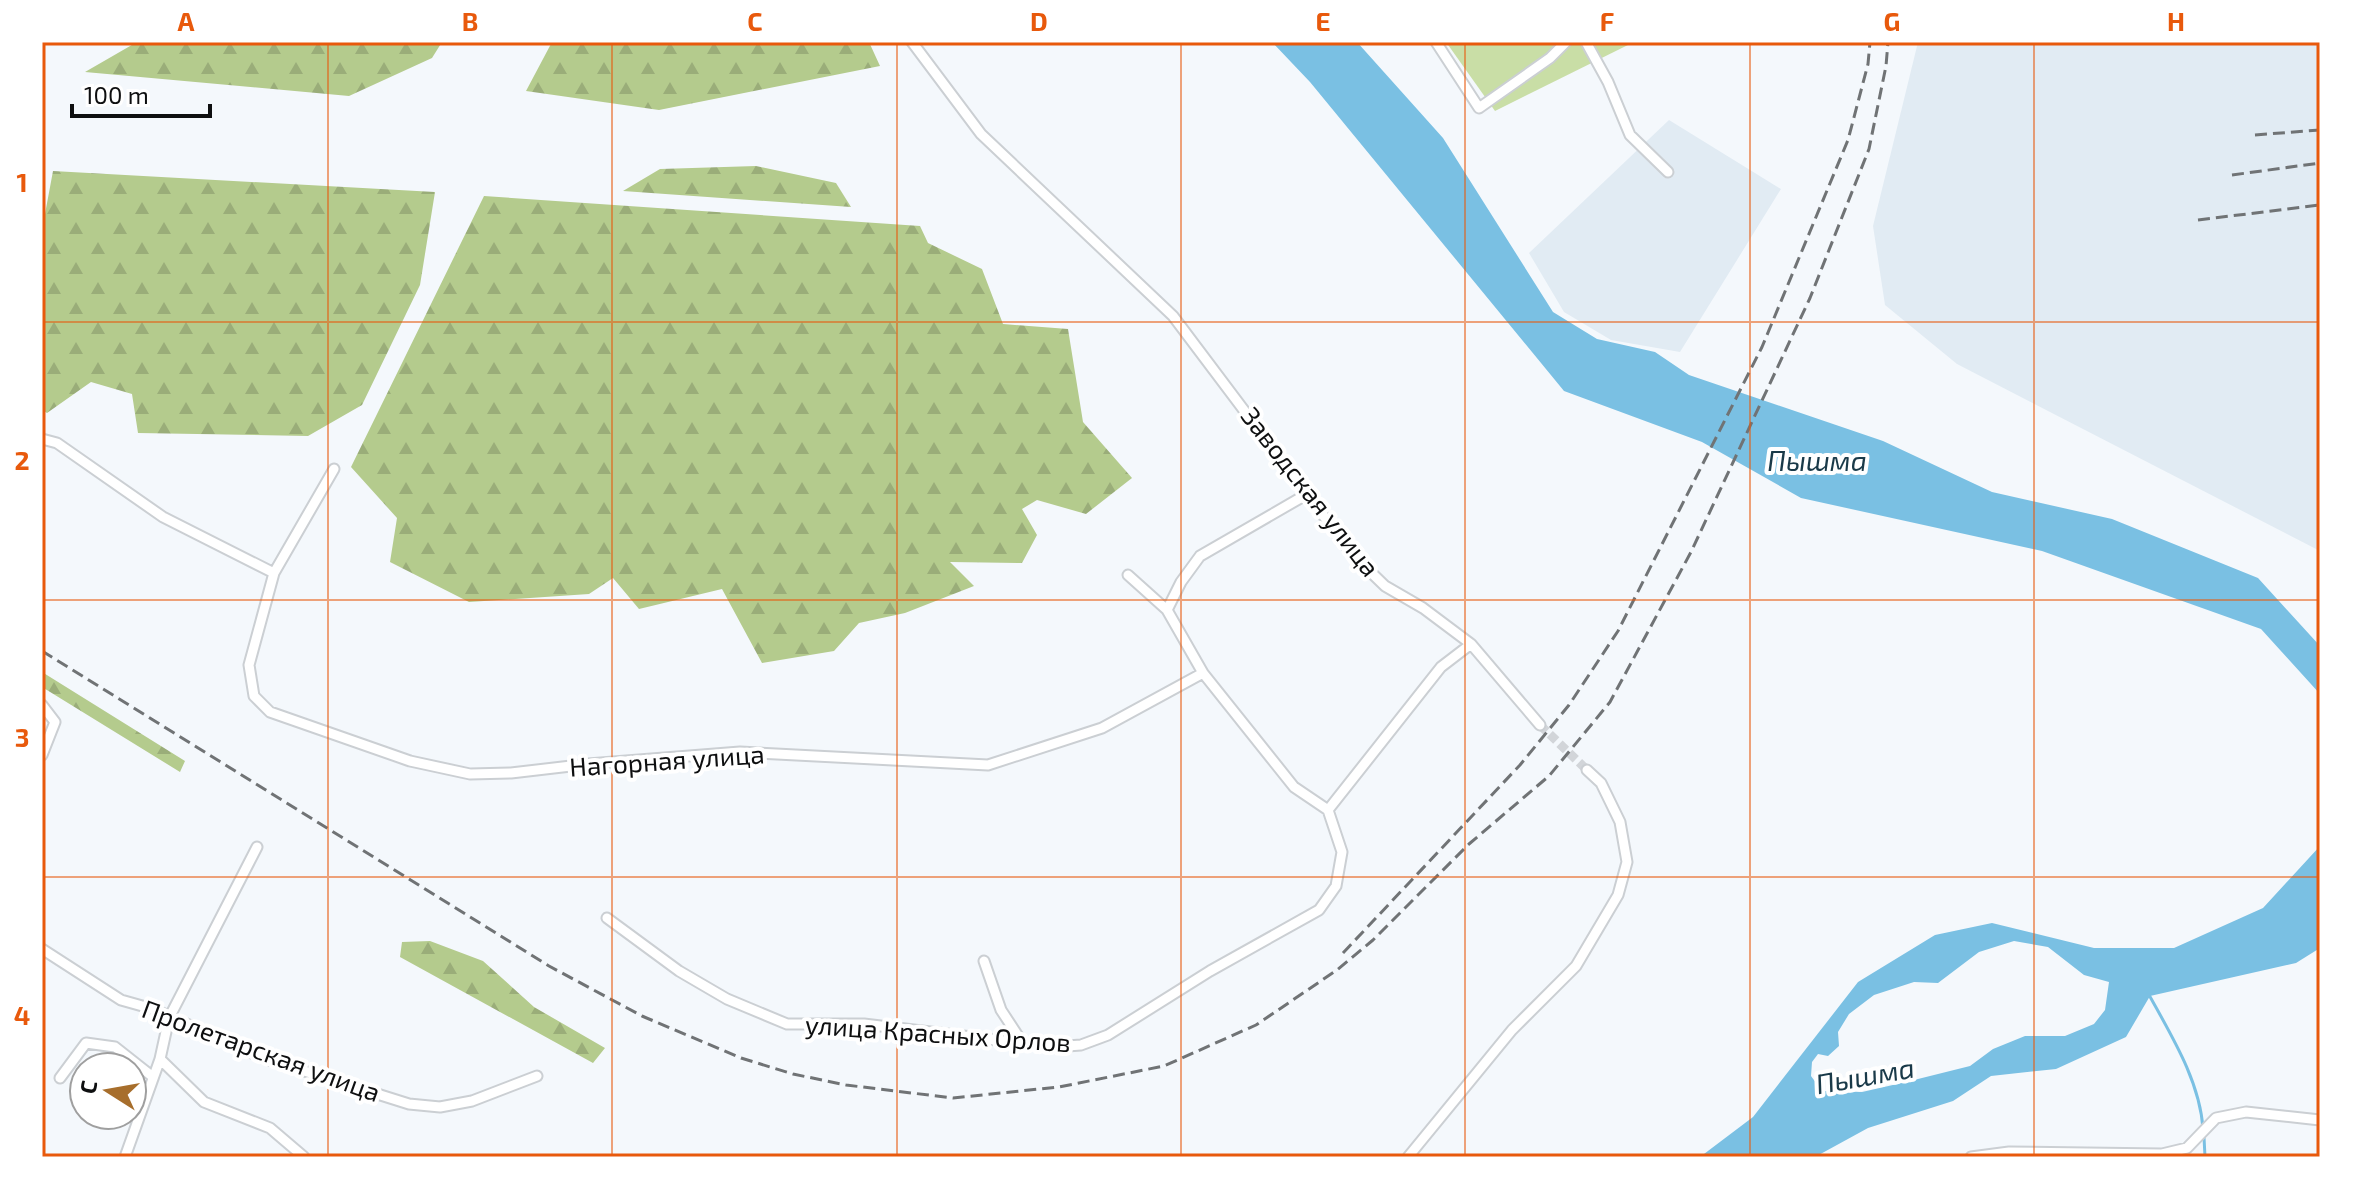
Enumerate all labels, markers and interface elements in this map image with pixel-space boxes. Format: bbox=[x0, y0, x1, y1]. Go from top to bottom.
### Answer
text: A bbox=[178, 5, 195, 36]
text: B bbox=[462, 5, 478, 36]
text: C bbox=[747, 5, 763, 36]
text: D bbox=[1030, 5, 1048, 36]
text: E bbox=[1315, 5, 1331, 36]
text: F bbox=[1600, 5, 1614, 36]
text: G bbox=[1884, 5, 1900, 36]
text: H bbox=[2167, 5, 2185, 36]
scale bar bbox=[72, 68, 210, 118]
text: 100 m bbox=[84, 80, 149, 109]
text: 1 bbox=[16, 166, 28, 197]
street label: Заводская улица bbox=[1235, 400, 1387, 583]
water label: Пышма bbox=[1767, 443, 1867, 477]
text: 2 bbox=[14, 444, 30, 475]
text: 3 bbox=[15, 721, 29, 752]
street label: Нагорная улица bbox=[568, 737, 766, 783]
street label: Пролетарская улица bbox=[138, 992, 385, 1108]
text: 4 bbox=[14, 999, 30, 1030]
street label: улица Красных Орлов bbox=[804, 1008, 1072, 1058]
water label: Пышма bbox=[1813, 1050, 1917, 1100]
north arrow bbox=[68, 1051, 148, 1131]
text: С bbox=[73, 1078, 101, 1096]

